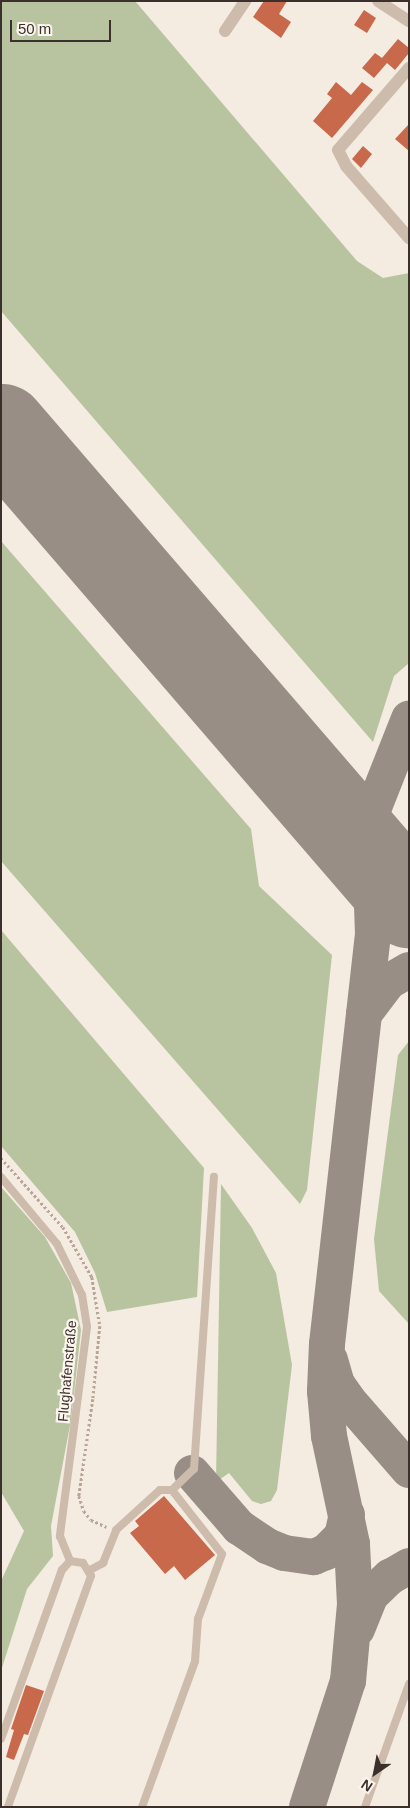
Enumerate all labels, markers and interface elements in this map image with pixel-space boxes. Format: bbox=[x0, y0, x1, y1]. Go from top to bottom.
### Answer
scale bar bbox=[12, 10, 114, 42]
text: 50 m bbox=[18, 20, 51, 37]
street label: Flughafenstraße bbox=[54, 1319, 80, 1423]
north arrow bbox=[350, 1748, 400, 1798]
text: N bbox=[358, 1776, 375, 1795]

